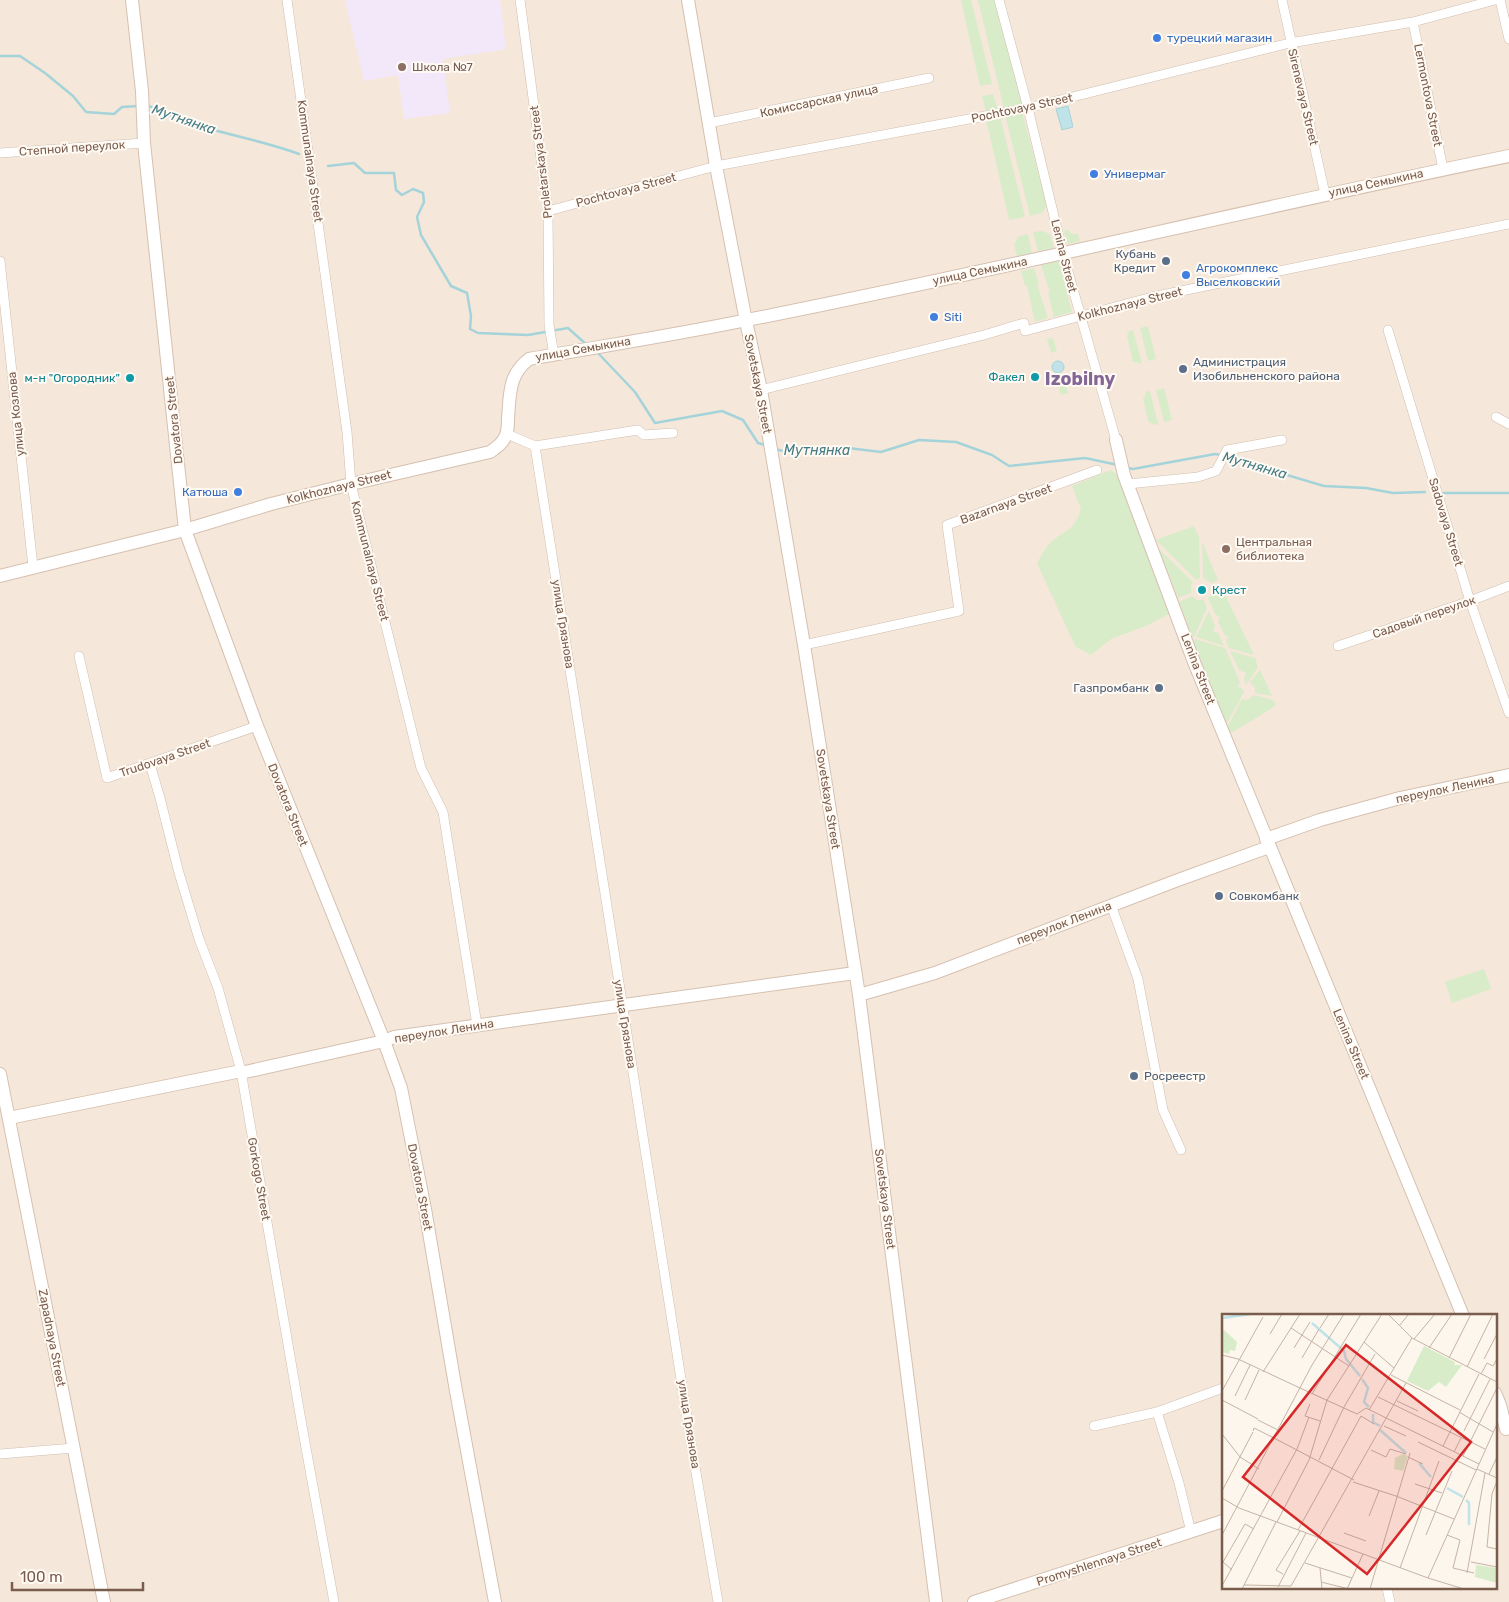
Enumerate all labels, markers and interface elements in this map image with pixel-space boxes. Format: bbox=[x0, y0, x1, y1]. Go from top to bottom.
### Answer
place label: турецкий магазин bbox=[1167, 31, 1272, 45]
marker: турецкий магазин bbox=[1151, 32, 1163, 44]
street label: Lermontova Street bbox=[1411, 42, 1445, 148]
street label: Sirenevaya Street bbox=[1285, 47, 1321, 147]
place label: Школа №7 bbox=[412, 60, 473, 74]
marker: Школа №7 bbox=[396, 61, 408, 73]
street label: Комиссарская улица bbox=[759, 82, 879, 120]
street label: Pochtovaya Street bbox=[970, 90, 1074, 126]
street label: Kommunalnaya Street bbox=[294, 99, 326, 223]
water label: Мутнянка bbox=[150, 101, 218, 138]
street label: Proletarskaya Street bbox=[527, 104, 555, 219]
street label: Степной переулок bbox=[18, 137, 126, 159]
street label: улица Семыкина bbox=[1327, 166, 1425, 200]
place label: Универмаг bbox=[1104, 167, 1167, 181]
marker: Универмаг bbox=[1088, 168, 1100, 180]
street label: Pochtovaya Street bbox=[574, 170, 678, 210]
street label: Lenina Street bbox=[1048, 218, 1080, 294]
place label: Кубань Кредит bbox=[1114, 247, 1156, 275]
street label: улица Семыкина bbox=[931, 254, 1029, 288]
marker: Кубань Кредит bbox=[1160, 255, 1172, 267]
place label: Агрокомплекс Выселковский bbox=[1196, 261, 1280, 289]
marker: Агрокомплекс Выселковский bbox=[1180, 269, 1192, 281]
street label: Kolkhoznaya Street bbox=[1076, 284, 1184, 324]
place label: Siti bbox=[944, 310, 962, 324]
marker: Siti bbox=[928, 311, 940, 323]
street label: Sovetskaya Street bbox=[741, 333, 775, 435]
street label: улица Семыкина bbox=[534, 334, 632, 364]
place label: Администрация Изобильненского района bbox=[1193, 355, 1340, 383]
marker: Администрация Изобильненского района bbox=[1177, 363, 1189, 375]
district label: Izobilny bbox=[1045, 368, 1115, 390]
place label: Факел bbox=[988, 370, 1025, 384]
street label: улица Козлова bbox=[5, 371, 27, 457]
place label: м-н "Огородник" bbox=[24, 371, 120, 385]
marker: Факел bbox=[1029, 371, 1041, 383]
marker: м-н "Огородник" bbox=[124, 372, 136, 384]
street label: Dovatora Street bbox=[162, 375, 186, 465]
water label: Мутнянка bbox=[784, 442, 850, 459]
water label: Мутнянка bbox=[1221, 448, 1289, 483]
street label: Kolkhoznaya Street bbox=[285, 467, 393, 507]
street label: Sadovaya Street bbox=[1426, 476, 1466, 568]
street label: Bazarnaya Street bbox=[958, 481, 1054, 527]
place label: Катюша bbox=[182, 485, 228, 499]
marker: Катюша bbox=[232, 486, 244, 498]
street label: Kommunalnaya Street bbox=[348, 499, 392, 623]
place label: Центральная библиотека bbox=[1236, 535, 1312, 563]
marker: Центральная библиотека bbox=[1220, 543, 1232, 555]
street label: улица Грязнова bbox=[549, 578, 577, 670]
place label: Крест bbox=[1212, 583, 1246, 597]
marker: Крест bbox=[1196, 584, 1208, 596]
street label: Садовый переулок bbox=[1371, 593, 1478, 641]
street label: Lenina Street bbox=[1178, 631, 1218, 707]
place label: Газпромбанк bbox=[1073, 681, 1150, 695]
marker: Газпромбанк bbox=[1153, 682, 1165, 694]
street label: Trudovaya Street bbox=[118, 736, 213, 780]
street label: Sovetskaya Street bbox=[813, 748, 843, 850]
street label: Dovatora Street bbox=[265, 761, 311, 849]
street label: переулок Ленина bbox=[1394, 772, 1496, 806]
place label: Совкомбанк bbox=[1229, 889, 1300, 903]
marker: Совкомбанк bbox=[1213, 890, 1225, 902]
street label: переулок Ленина bbox=[1015, 898, 1113, 948]
street label: улица Грязнова bbox=[611, 978, 639, 1070]
street label: Lenina Street bbox=[1330, 1007, 1372, 1082]
street label: переулок Ленина bbox=[393, 1016, 495, 1046]
place label: Росреестр bbox=[1144, 1069, 1206, 1083]
marker: Росреестр bbox=[1128, 1070, 1140, 1082]
street label: Gorkogo Street bbox=[245, 1136, 273, 1222]
street label: Dovatora Street bbox=[405, 1142, 435, 1232]
street label: Sovetskaya Street bbox=[872, 1148, 898, 1250]
street label: Zapadnaya Street bbox=[36, 1288, 68, 1388]
inset map bbox=[1222, 1314, 1496, 1590]
street label: улица Грязнова bbox=[675, 1378, 703, 1470]
street label: Promyshlennaya Street bbox=[1035, 1535, 1164, 1589]
scale bar bbox=[12, 1560, 144, 1592]
text: 100 m bbox=[20, 1568, 62, 1586]

